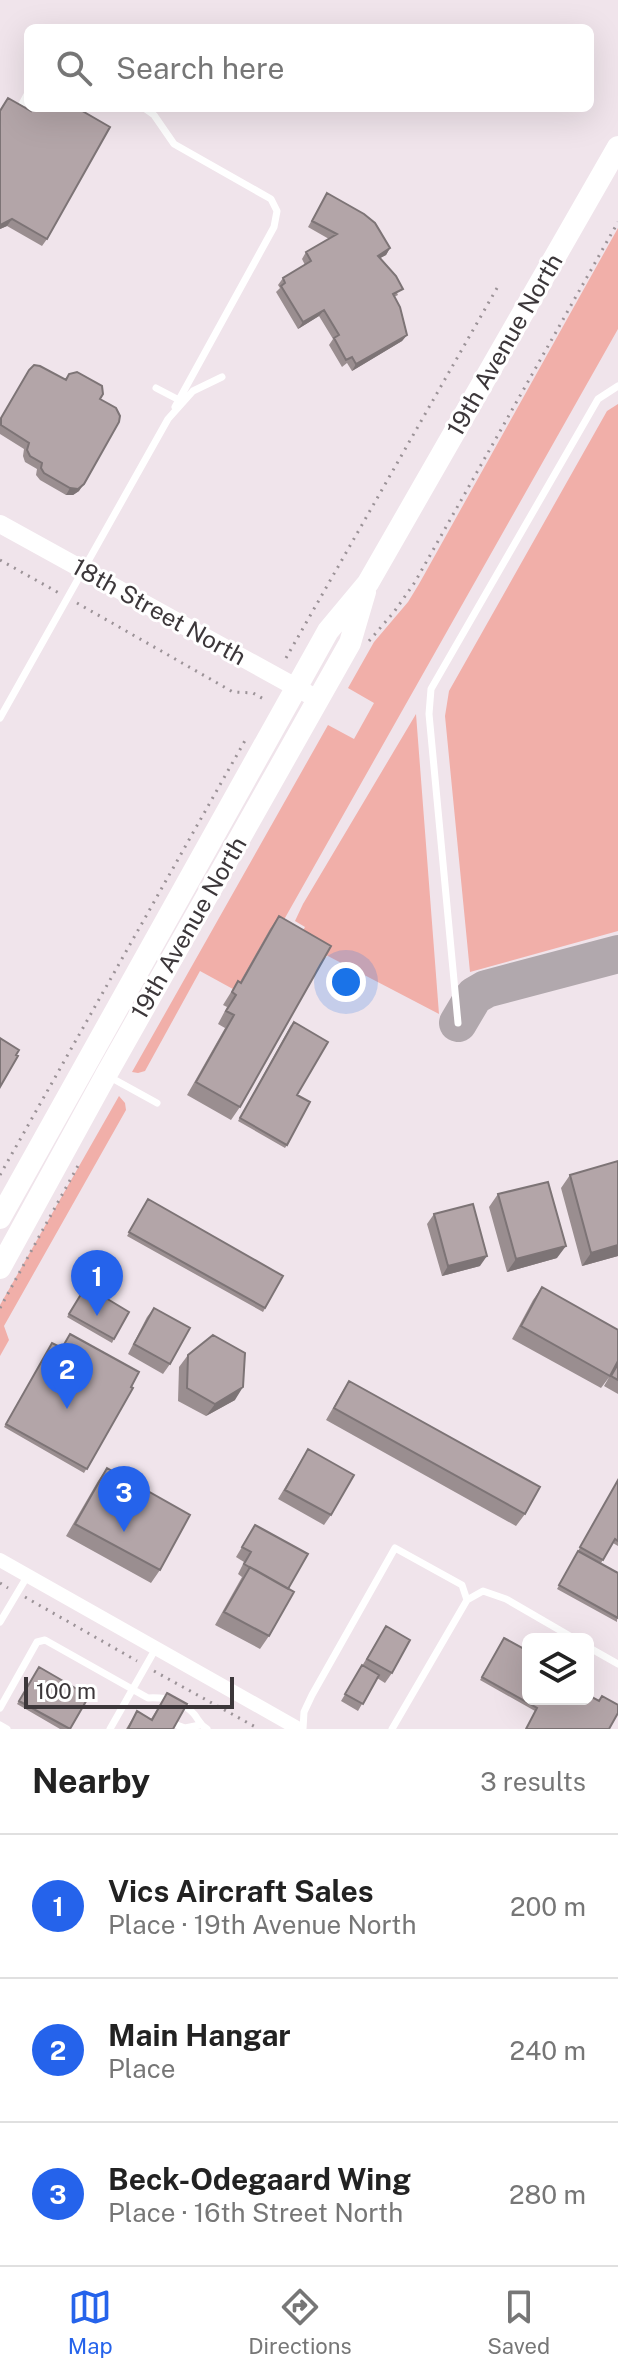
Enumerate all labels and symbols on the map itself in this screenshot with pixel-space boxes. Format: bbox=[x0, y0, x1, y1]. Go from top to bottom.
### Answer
street label: 19th Avenue North bbox=[441, 248, 568, 441]
street label: 18th Street North bbox=[68, 552, 251, 670]
street label: 19th Avenue North bbox=[125, 831, 252, 1024]
your location bbox=[326, 962, 366, 1002]
pin: 1 bbox=[71, 1250, 123, 1316]
pin: 2 bbox=[41, 1343, 93, 1409]
pin: 3 bbox=[98, 1466, 150, 1532]
scale bar bbox=[24, 1673, 234, 1709]

